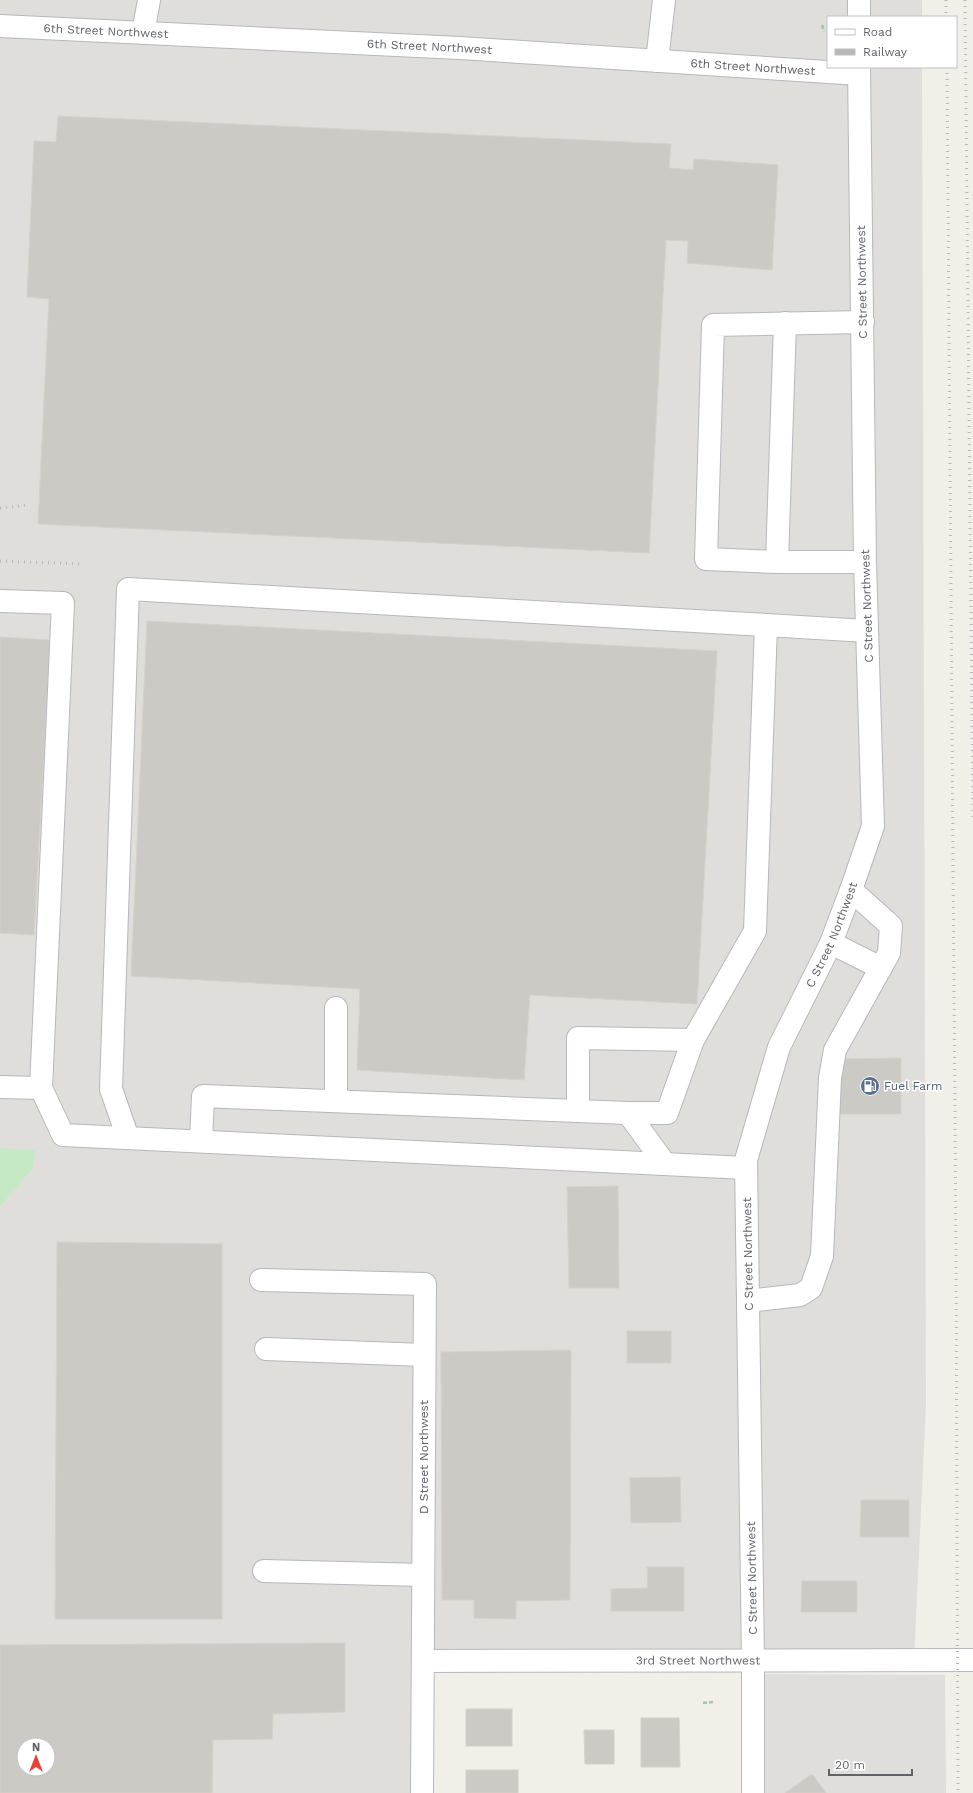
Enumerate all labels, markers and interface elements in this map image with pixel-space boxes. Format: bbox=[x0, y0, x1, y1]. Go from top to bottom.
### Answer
legend bbox=[827, 16, 957, 68]
street label: 6th Street Northwest bbox=[43, 21, 169, 41]
text: Road bbox=[863, 25, 892, 39]
street label: 6th Street Northwest bbox=[367, 37, 492, 57]
text: Railway bbox=[863, 45, 908, 59]
street label: 6th Street Northwest bbox=[690, 56, 816, 78]
street label: C Street Northwest bbox=[854, 225, 870, 339]
street label: C Street Northwest bbox=[858, 549, 876, 663]
street label: C Street Northwest bbox=[803, 880, 860, 990]
fuel station icon: Fuel Farm bbox=[859, 1075, 881, 1097]
place label: Fuel Farm bbox=[884, 1079, 942, 1093]
street label: C Street Northwest bbox=[740, 1197, 756, 1311]
street label: D Street Northwest bbox=[417, 1400, 431, 1514]
street label: C Street Northwest bbox=[744, 1521, 760, 1635]
street label: 3rd Street Northwest bbox=[636, 1653, 760, 1668]
north arrow bbox=[16, 1737, 56, 1777]
text: N bbox=[32, 1741, 40, 1754]
scale bar bbox=[829, 1751, 912, 1777]
text: 20 m bbox=[835, 1758, 865, 1772]

